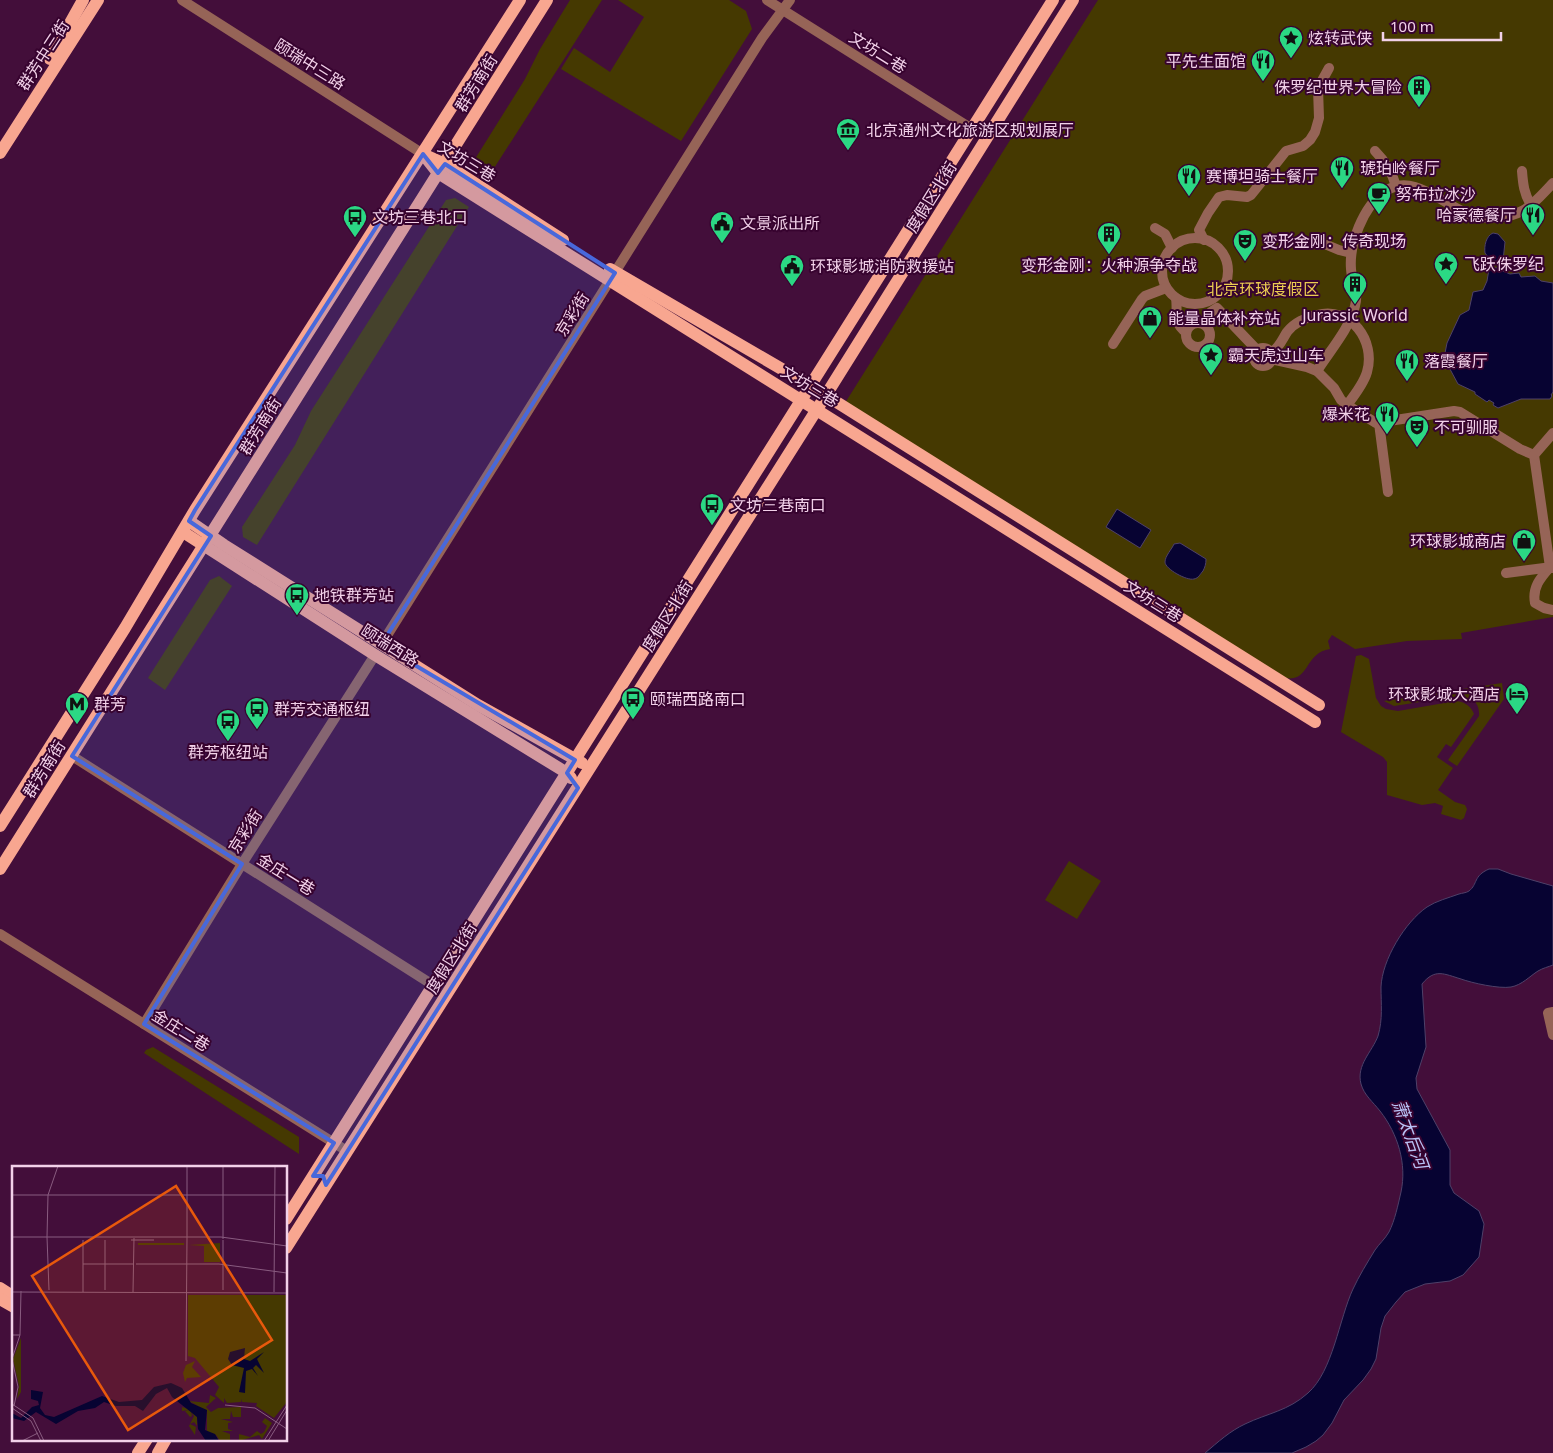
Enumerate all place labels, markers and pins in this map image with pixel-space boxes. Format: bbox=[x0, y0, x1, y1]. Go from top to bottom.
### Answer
place icon: 炫转武侠 bbox=[1278, 25, 1304, 59]
place label: 炫转武侠 bbox=[1308, 27, 1372, 49]
restaurant icon: 平先生面馆 bbox=[1250, 48, 1276, 82]
place label: 平先生面馆 bbox=[1166, 50, 1246, 72]
building icon: 侏罗纪世界大冒险 bbox=[1406, 74, 1432, 108]
place label: 侏罗纪世界大冒险 bbox=[1274, 76, 1402, 98]
museum icon: 北京通州文化旅游区规划展厅 bbox=[835, 117, 861, 151]
place label: 北京通州文化旅游区规划展厅 bbox=[866, 119, 1074, 141]
restaurant icon: 琥珀岭餐厅 bbox=[1329, 155, 1355, 189]
place label: 琥珀岭餐厅 bbox=[1360, 157, 1440, 179]
restaurant icon: 赛博坦骑士餐厅 bbox=[1176, 163, 1202, 197]
place label: 赛博坦骑士餐厅 bbox=[1206, 165, 1318, 187]
cafe icon: 努布拉冰沙 bbox=[1366, 181, 1392, 215]
place label: 努布拉冰沙 bbox=[1396, 183, 1476, 205]
restaurant icon: 哈蒙德餐厅 bbox=[1520, 202, 1546, 236]
bus stop icon: 文坊三巷北口 bbox=[342, 204, 368, 238]
place label: 哈蒙德餐厅 bbox=[1436, 204, 1516, 226]
place label: 文坊三巷北口 bbox=[372, 206, 468, 228]
public building icon: 文景派出所 bbox=[709, 210, 735, 244]
place label: 文景派出所 bbox=[740, 212, 820, 234]
building icon: 变形金刚：火种源争夺战 bbox=[1096, 221, 1122, 255]
theatre icon: 变形金刚：传奇现场 bbox=[1232, 228, 1258, 262]
place label: 变形金刚：传奇现场 bbox=[1262, 230, 1406, 252]
place icon: 飞跃侏罗纪 bbox=[1433, 251, 1459, 285]
public building icon: 环球影城消防救援站 bbox=[779, 253, 805, 287]
place label: 飞跃侏罗纪 bbox=[1464, 253, 1544, 275]
place label: 变形金刚：火种源争夺战 bbox=[1021, 254, 1197, 276]
place label: 环球影城消防救援站 bbox=[810, 255, 954, 277]
building icon: Jurassic World bbox=[1342, 271, 1368, 305]
place label: Jurassic World bbox=[1300, 304, 1408, 326]
shop icon: 能量晶体补充站 bbox=[1137, 305, 1163, 339]
place label: 能量晶体补充站 bbox=[1168, 307, 1280, 329]
place icon: 霸天虎过山车 bbox=[1198, 342, 1224, 376]
place label: 霸天虎过山车 bbox=[1228, 344, 1324, 366]
restaurant icon: 落霞餐厅 bbox=[1394, 348, 1420, 382]
place label: 落霞餐厅 bbox=[1424, 350, 1488, 372]
restaurant icon: 爆米花 bbox=[1374, 401, 1400, 435]
place label: 爆米花 bbox=[1322, 403, 1370, 425]
theatre icon: 不可驯服 bbox=[1404, 414, 1430, 448]
place label: 不可驯服 bbox=[1434, 416, 1498, 438]
bus stop icon: 文坊三巷南口 bbox=[699, 492, 725, 526]
place label: 文坊三巷南口 bbox=[730, 494, 826, 516]
shop icon: 环球影城商店 bbox=[1511, 528, 1537, 562]
place label: 环球影城商店 bbox=[1410, 530, 1506, 552]
bus stop icon: 地铁群芳站 bbox=[284, 582, 310, 616]
place label: 地铁群芳站 bbox=[314, 584, 394, 606]
hotel icon: 环球影城大酒店 bbox=[1504, 681, 1530, 715]
place label: 环球影城大酒店 bbox=[1388, 683, 1500, 705]
bus stop icon: 颐瑞西路南口 bbox=[620, 686, 646, 720]
place label: 颐瑞西路南口 bbox=[650, 688, 746, 710]
metro station icon: 群芳 bbox=[64, 691, 90, 725]
place label: 群芳 bbox=[94, 693, 126, 715]
bus stop icon: 群芳交通枢纽 bbox=[244, 696, 270, 730]
place label: 群芳交通枢纽 bbox=[274, 698, 370, 720]
bus stop icon: 群芳枢纽站 bbox=[215, 708, 241, 742]
place label: 群芳枢纽站 bbox=[188, 741, 268, 763]

